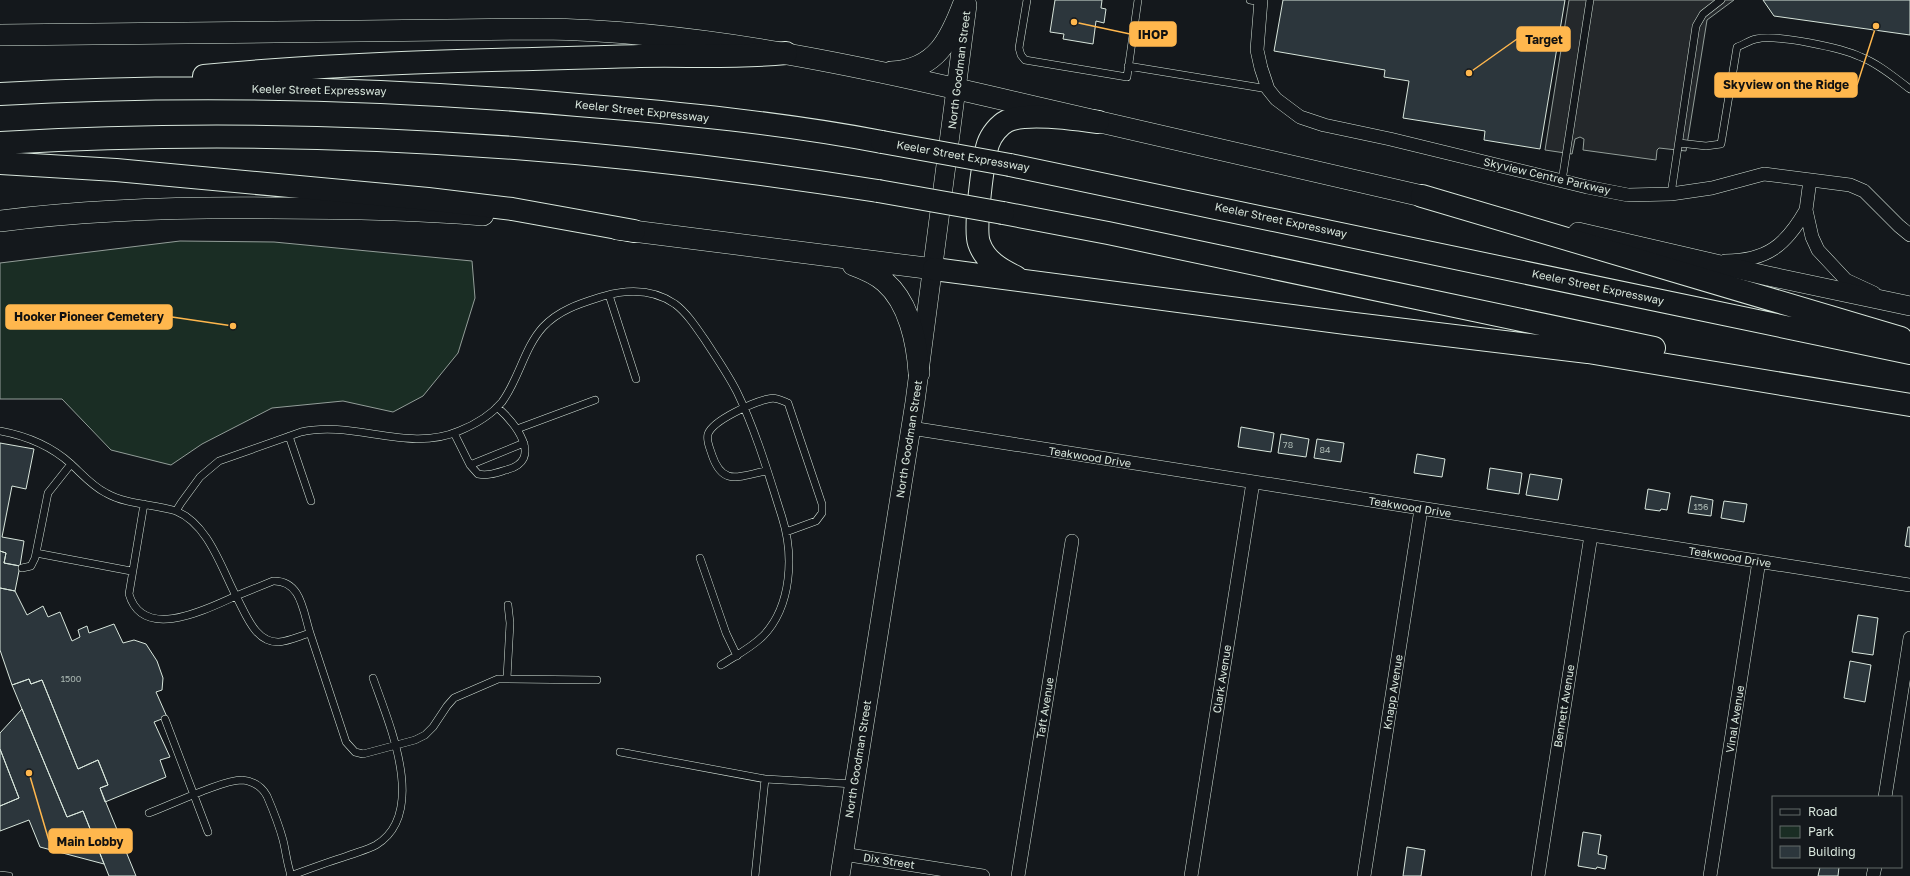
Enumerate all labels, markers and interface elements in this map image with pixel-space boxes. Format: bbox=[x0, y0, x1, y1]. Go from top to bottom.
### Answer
street label: North Goodman Street bbox=[945, 10, 972, 130]
callout: IHOP bbox=[1130, 22, 1176, 46]
text: IHOP bbox=[1138, 27, 1168, 42]
callout: Target bbox=[1517, 27, 1570, 51]
text: Target bbox=[1525, 32, 1563, 47]
callout: Skyview on the Ridge bbox=[1715, 73, 1857, 97]
text: Skyview on the Ridge bbox=[1723, 77, 1849, 92]
street label: Keeler Street Expressway bbox=[251, 82, 387, 97]
street label: Keeler Street Expressway bbox=[574, 97, 710, 124]
street label: Keeler Street Expressway bbox=[896, 137, 1031, 174]
street label: Skyview Centre Parkway bbox=[1482, 155, 1612, 196]
street label: Keeler Street Expressway bbox=[1214, 199, 1348, 240]
street label: Keeler Street Expressway bbox=[1531, 266, 1665, 307]
callout: Hooker Pioneer Cemetery bbox=[6, 305, 172, 329]
text: Hooker Pioneer Cemetery bbox=[14, 309, 165, 324]
street label: North Goodman Street bbox=[893, 379, 924, 499]
house number: 78 bbox=[1283, 439, 1293, 450]
street label: Teakwood Drive bbox=[1048, 444, 1132, 469]
house number: 84 bbox=[1320, 444, 1331, 455]
street label: Teakwood Drive bbox=[1368, 494, 1452, 519]
house number: 156 bbox=[1693, 501, 1709, 512]
street label: Teakwood Drive bbox=[1688, 544, 1772, 569]
street label: Clark Avenue bbox=[1210, 644, 1233, 714]
street label: Knapp Avenue bbox=[1380, 654, 1405, 730]
street label: Bennett Avenue bbox=[1551, 663, 1576, 748]
house number: 1500 bbox=[61, 673, 82, 684]
street label: Taft Avenue bbox=[1033, 676, 1056, 740]
street label: Vinal Avenue bbox=[1723, 684, 1746, 754]
street label: North Goodman Street bbox=[842, 699, 873, 819]
legend bbox=[1772, 796, 1902, 868]
text: Road bbox=[1808, 804, 1837, 819]
text: Park bbox=[1808, 824, 1834, 839]
callout: Main Lobby bbox=[49, 829, 132, 853]
text: Main Lobby bbox=[57, 834, 124, 849]
text: Building bbox=[1808, 844, 1856, 859]
street label: Dix Street bbox=[862, 850, 916, 871]

